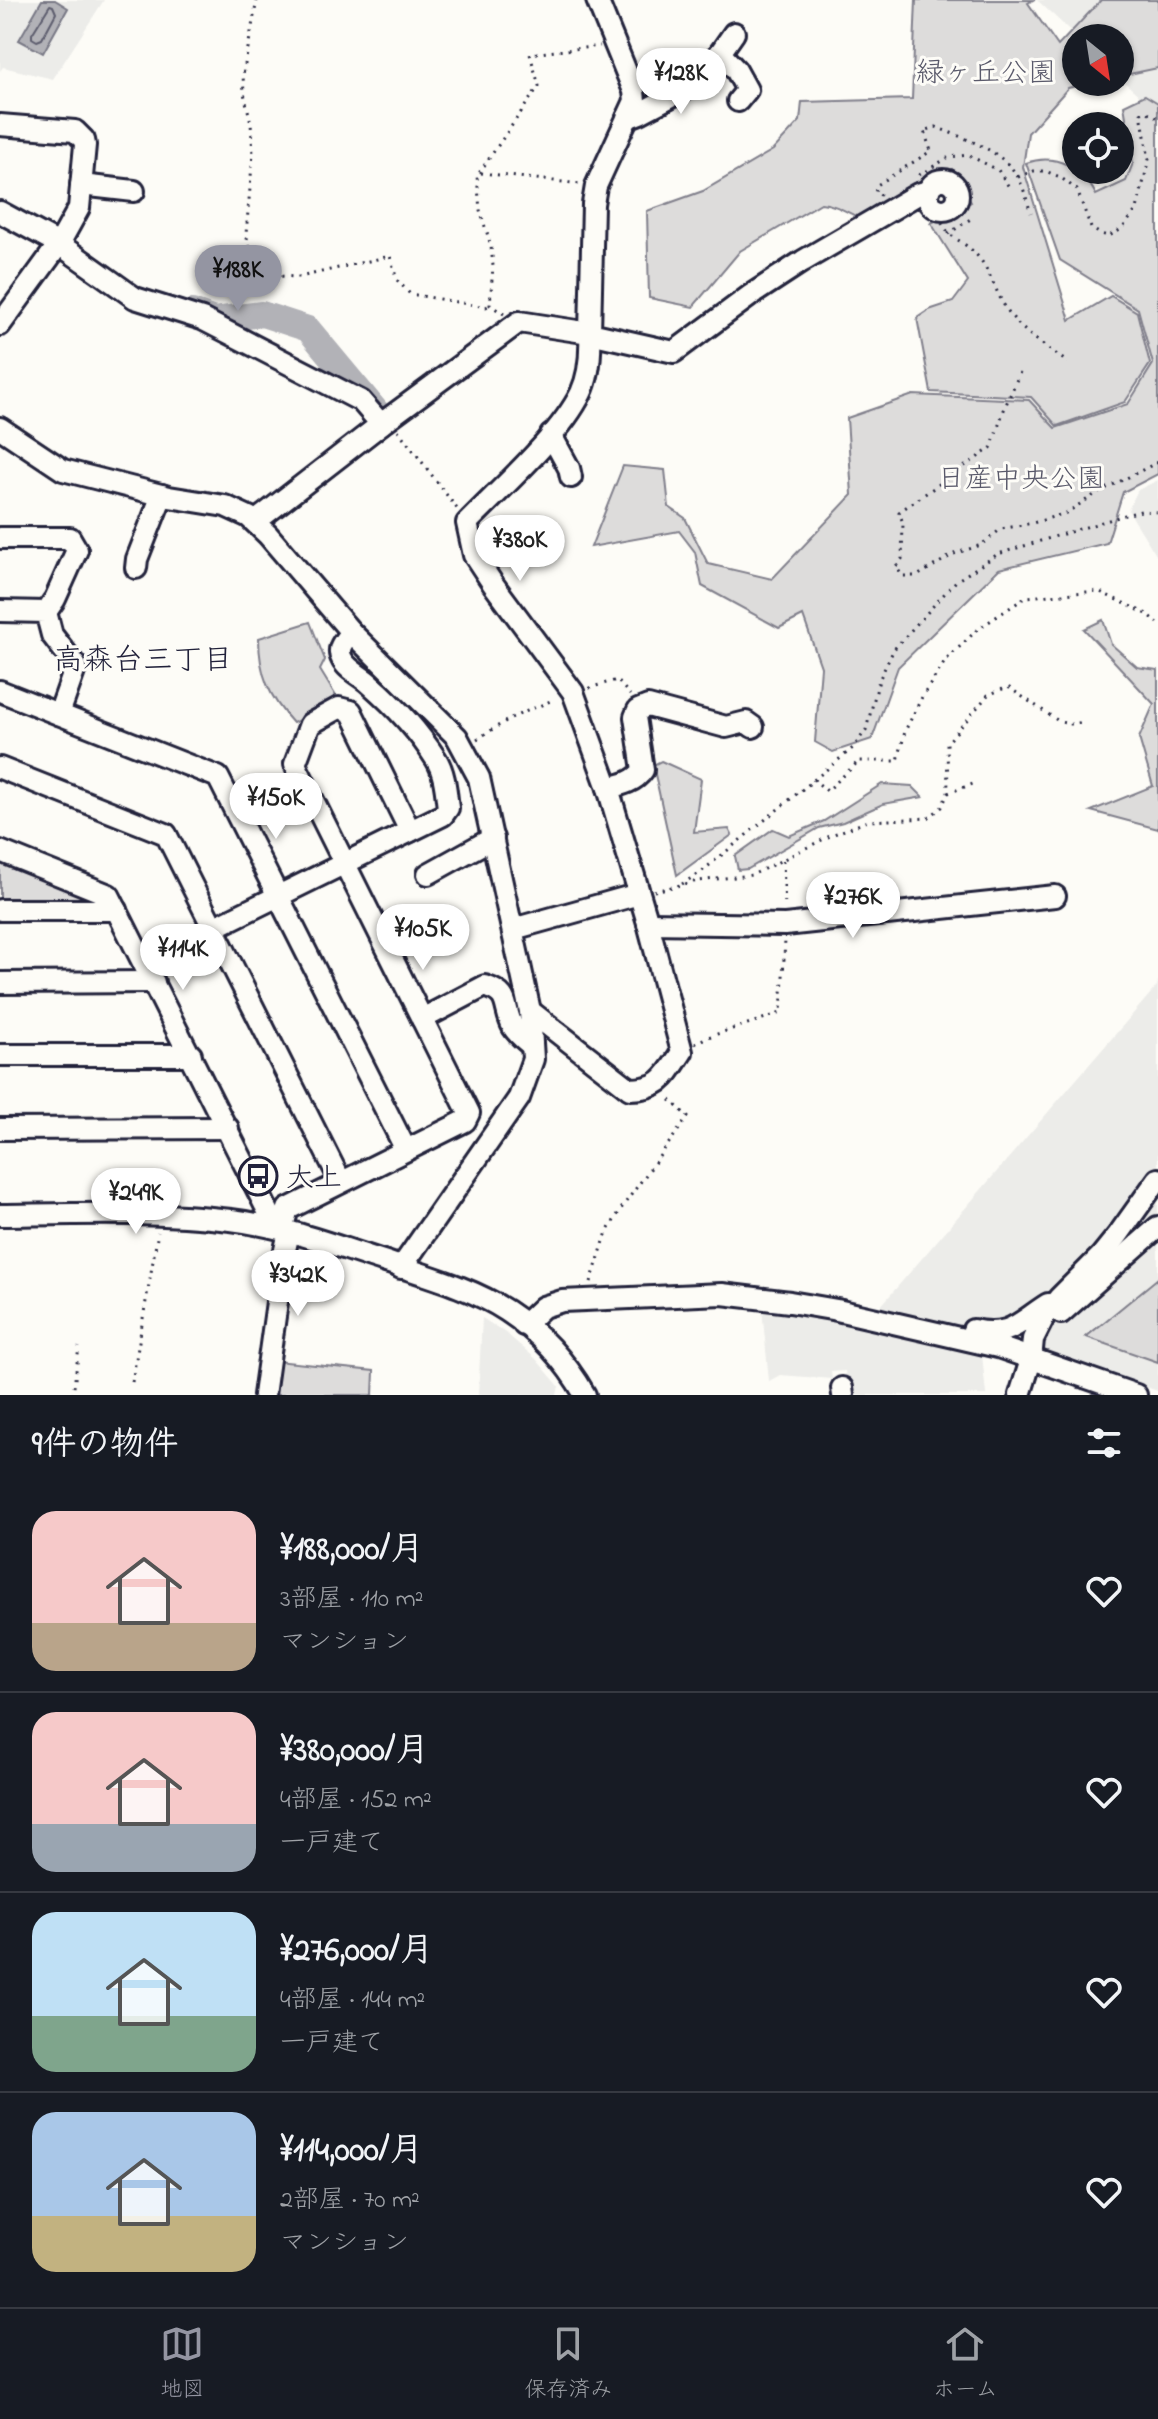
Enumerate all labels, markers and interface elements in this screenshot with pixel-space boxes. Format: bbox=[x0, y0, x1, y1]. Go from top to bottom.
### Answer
north arrow bbox=[1062, 24, 1134, 96]
map controls bbox=[1062, 24, 1134, 184]
pin: ¥128K bbox=[625, 48, 737, 116]
park label: 緑ヶ丘公園 bbox=[916, 54, 1056, 95]
text: ¥128K bbox=[654, 55, 708, 93]
button: locate bbox=[1062, 112, 1134, 184]
pin: ¥188K bbox=[182, 245, 294, 313]
text: ¥188K bbox=[213, 252, 263, 290]
park label: 日産中央公園 bbox=[937, 460, 1105, 501]
pin: ¥380K bbox=[464, 515, 576, 583]
text: ¥380K bbox=[493, 522, 547, 560]
district label: 高森台三丁目 bbox=[53, 640, 233, 684]
pin: ¥150K bbox=[220, 773, 332, 841]
text: ¥150K bbox=[247, 780, 305, 818]
pin: ¥276K bbox=[797, 872, 909, 940]
text: ¥276K bbox=[824, 879, 882, 917]
pin: ¥105K bbox=[367, 904, 479, 972]
text: ¥105K bbox=[394, 911, 452, 949]
pin: ¥114K bbox=[127, 924, 239, 992]
text: ¥114K bbox=[158, 931, 208, 969]
bus stop icon: 大上 bbox=[237, 1155, 279, 1197]
place label: 大上 bbox=[286, 1159, 342, 1200]
pin: ¥249K bbox=[80, 1168, 192, 1236]
text: ¥249K bbox=[109, 1175, 163, 1213]
pin: ¥342K bbox=[242, 1250, 354, 1318]
text: ¥342K bbox=[269, 1257, 327, 1295]
text: 9件の物件 bbox=[32, 1421, 178, 1471]
icon: filters bbox=[1082, 1421, 1126, 1465]
text: ¥188,000/月 bbox=[280, 1526, 424, 1576]
icon: home bbox=[96, 1543, 192, 1639]
icon: heart bbox=[1082, 1569, 1126, 1613]
text: 3部屋 · 110 m² bbox=[280, 1581, 423, 1619]
text: マンション bbox=[280, 1624, 409, 1662]
text: ¥380,000/月 bbox=[280, 1727, 429, 1777]
icon: home bbox=[96, 1744, 192, 1840]
icon: heart bbox=[1082, 1770, 1126, 1814]
text: 4部屋 · 152 m² bbox=[280, 1782, 432, 1820]
text: 一戸建て bbox=[280, 1825, 384, 1863]
text: ¥276,000/月 bbox=[280, 1927, 434, 1977]
icon: home bbox=[96, 1944, 192, 2040]
icon: heart bbox=[1082, 1970, 1126, 2014]
text: 4部屋 · 144 m² bbox=[280, 1982, 425, 2020]
text: 一戸建て bbox=[280, 2025, 384, 2063]
text: ¥114,000/月 bbox=[280, 2127, 423, 2177]
icon: home bbox=[96, 2144, 192, 2240]
icon: heart bbox=[1082, 2170, 1126, 2214]
text: 2部屋 · 70 m² bbox=[280, 2182, 420, 2220]
text: マンション bbox=[280, 2225, 409, 2263]
tab: 地図 bbox=[160, 2322, 204, 2407]
tab: 保存済み bbox=[524, 2322, 612, 2407]
tab: ホーム bbox=[933, 2322, 998, 2407]

